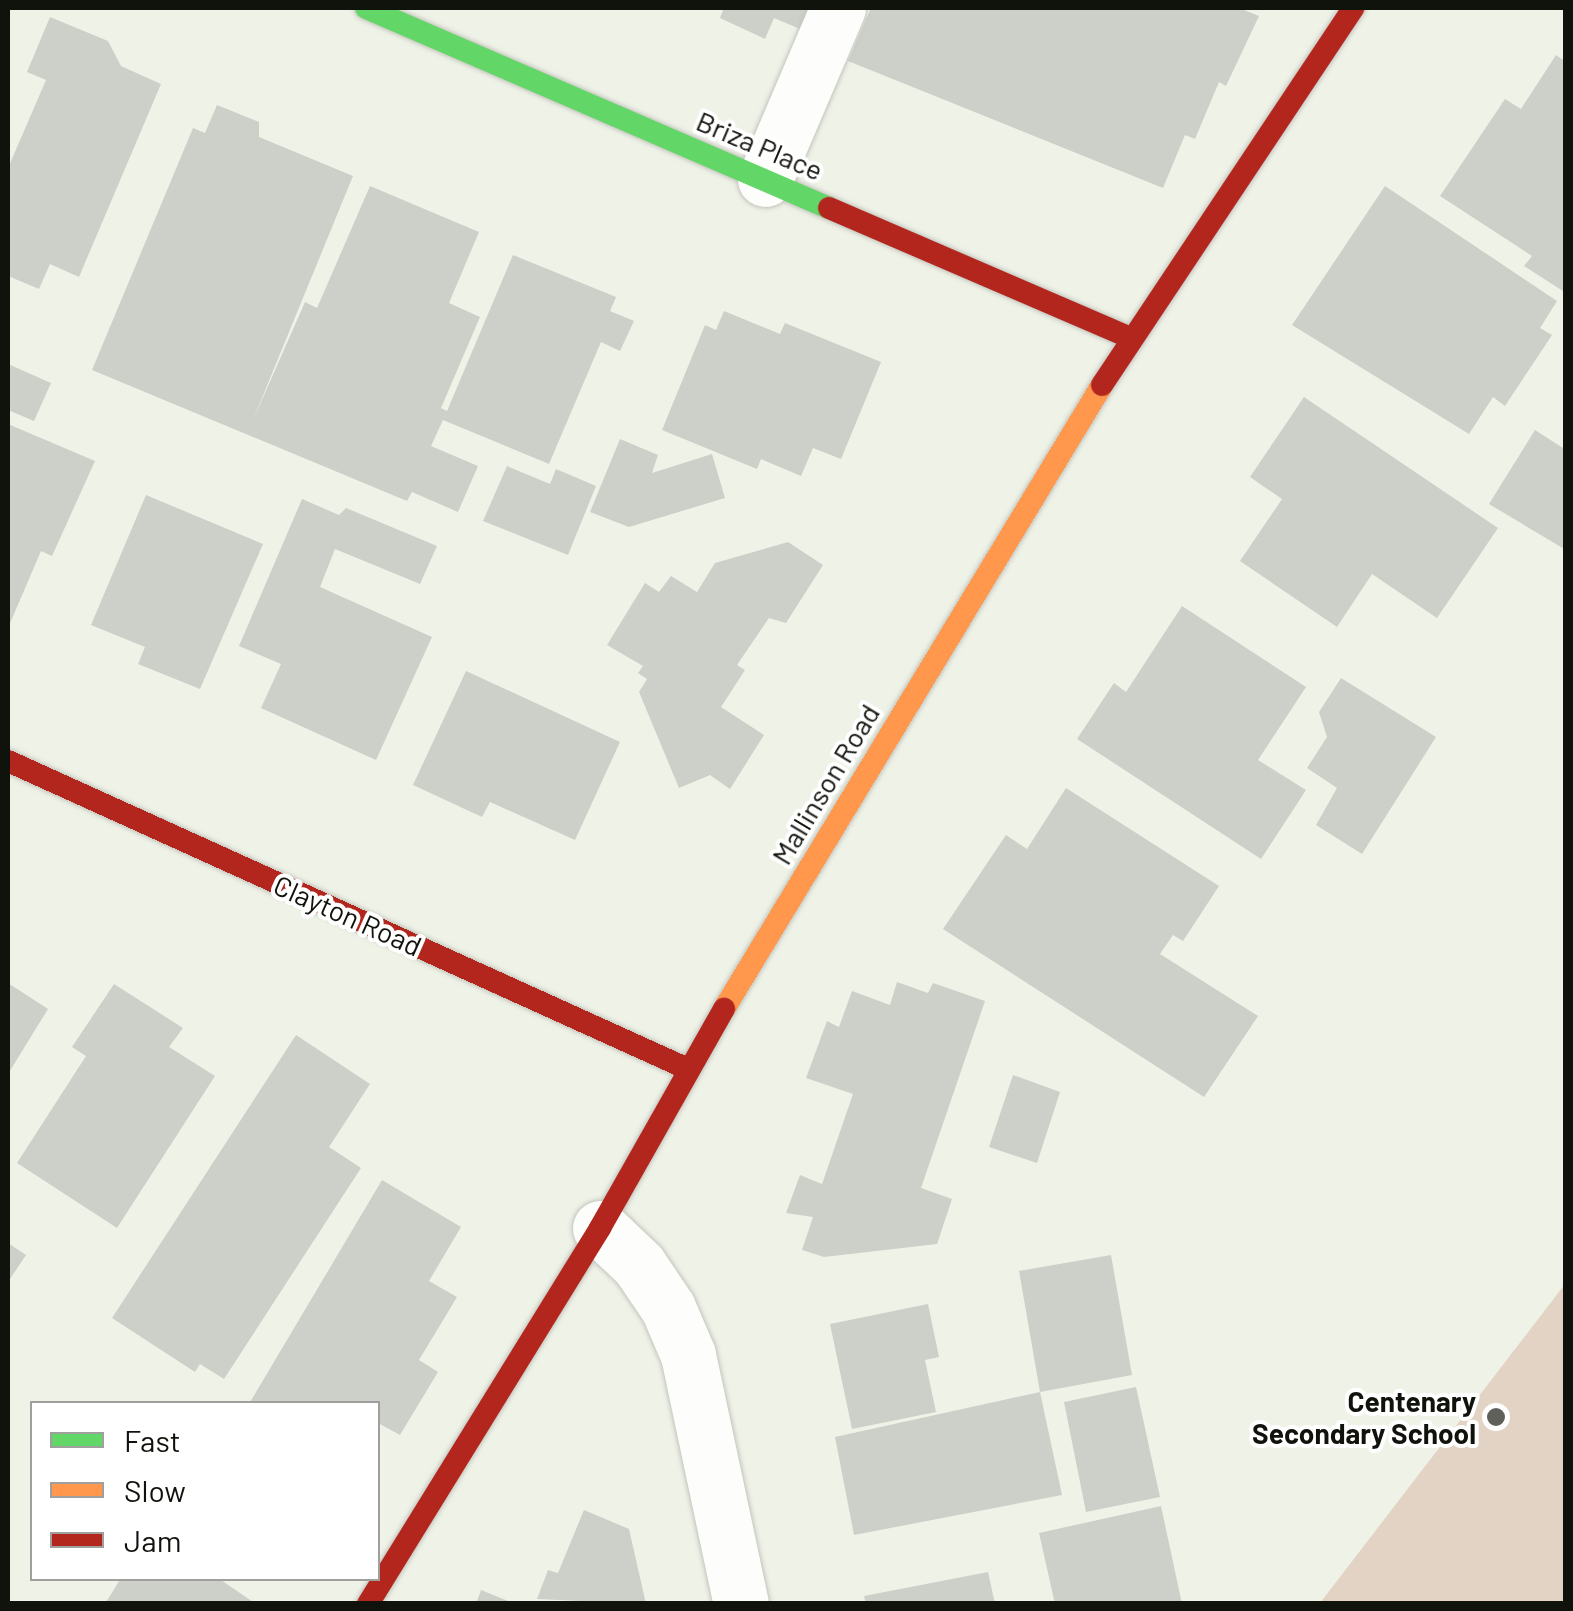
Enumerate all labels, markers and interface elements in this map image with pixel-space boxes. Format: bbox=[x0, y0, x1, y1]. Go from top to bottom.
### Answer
street label: Briza Place bbox=[692, 103, 828, 187]
street label: Mallinson Road bbox=[764, 698, 886, 870]
street label: Clayton Road bbox=[269, 867, 427, 963]
place label: Centenary Secondary School bbox=[1252, 1384, 1476, 1450]
legend bbox=[30, 1401, 380, 1581]
marker: Centenary Secondary School bbox=[1485, 1406, 1507, 1428]
text: Fast bbox=[124, 1422, 181, 1458]
text: Slow bbox=[124, 1472, 186, 1508]
text: Jam bbox=[124, 1522, 181, 1558]

